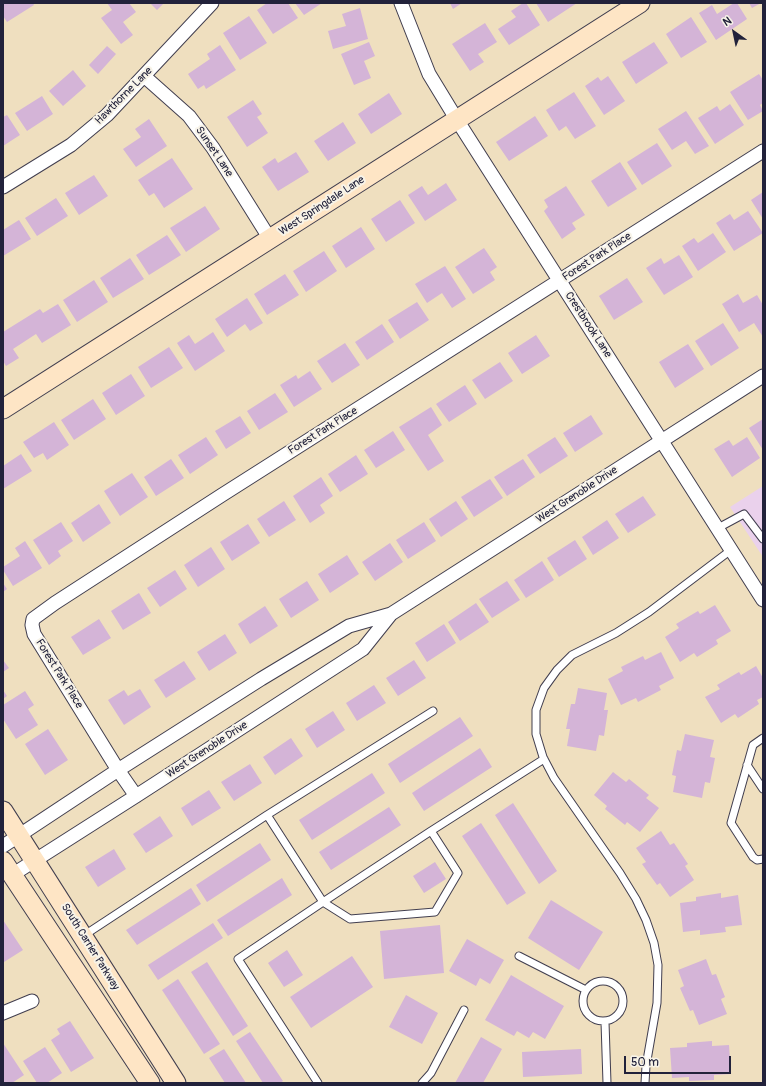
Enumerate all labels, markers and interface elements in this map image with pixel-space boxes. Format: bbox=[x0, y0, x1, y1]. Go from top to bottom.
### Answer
north arrow bbox=[714, 12, 754, 52]
text: N bbox=[721, 14, 734, 29]
street label: Hawthorne Lane bbox=[93, 65, 155, 127]
street label: Sunset Lane bbox=[192, 124, 236, 180]
street label: West Springdale Lane bbox=[277, 173, 367, 239]
street label: Forest Park Place bbox=[560, 230, 634, 284]
street label: Crestbrook Lane bbox=[562, 290, 614, 360]
street label: Forest Park Place bbox=[286, 404, 360, 458]
street label: West Grenoble Drive bbox=[534, 464, 620, 526]
street label: Forest Park Place bbox=[32, 637, 86, 711]
street label: West Grenoble Drive bbox=[164, 719, 250, 781]
street label: South Carrier Parkway bbox=[58, 901, 122, 993]
scale bar bbox=[626, 1048, 733, 1074]
text: 50 m bbox=[631, 1055, 659, 1070]

